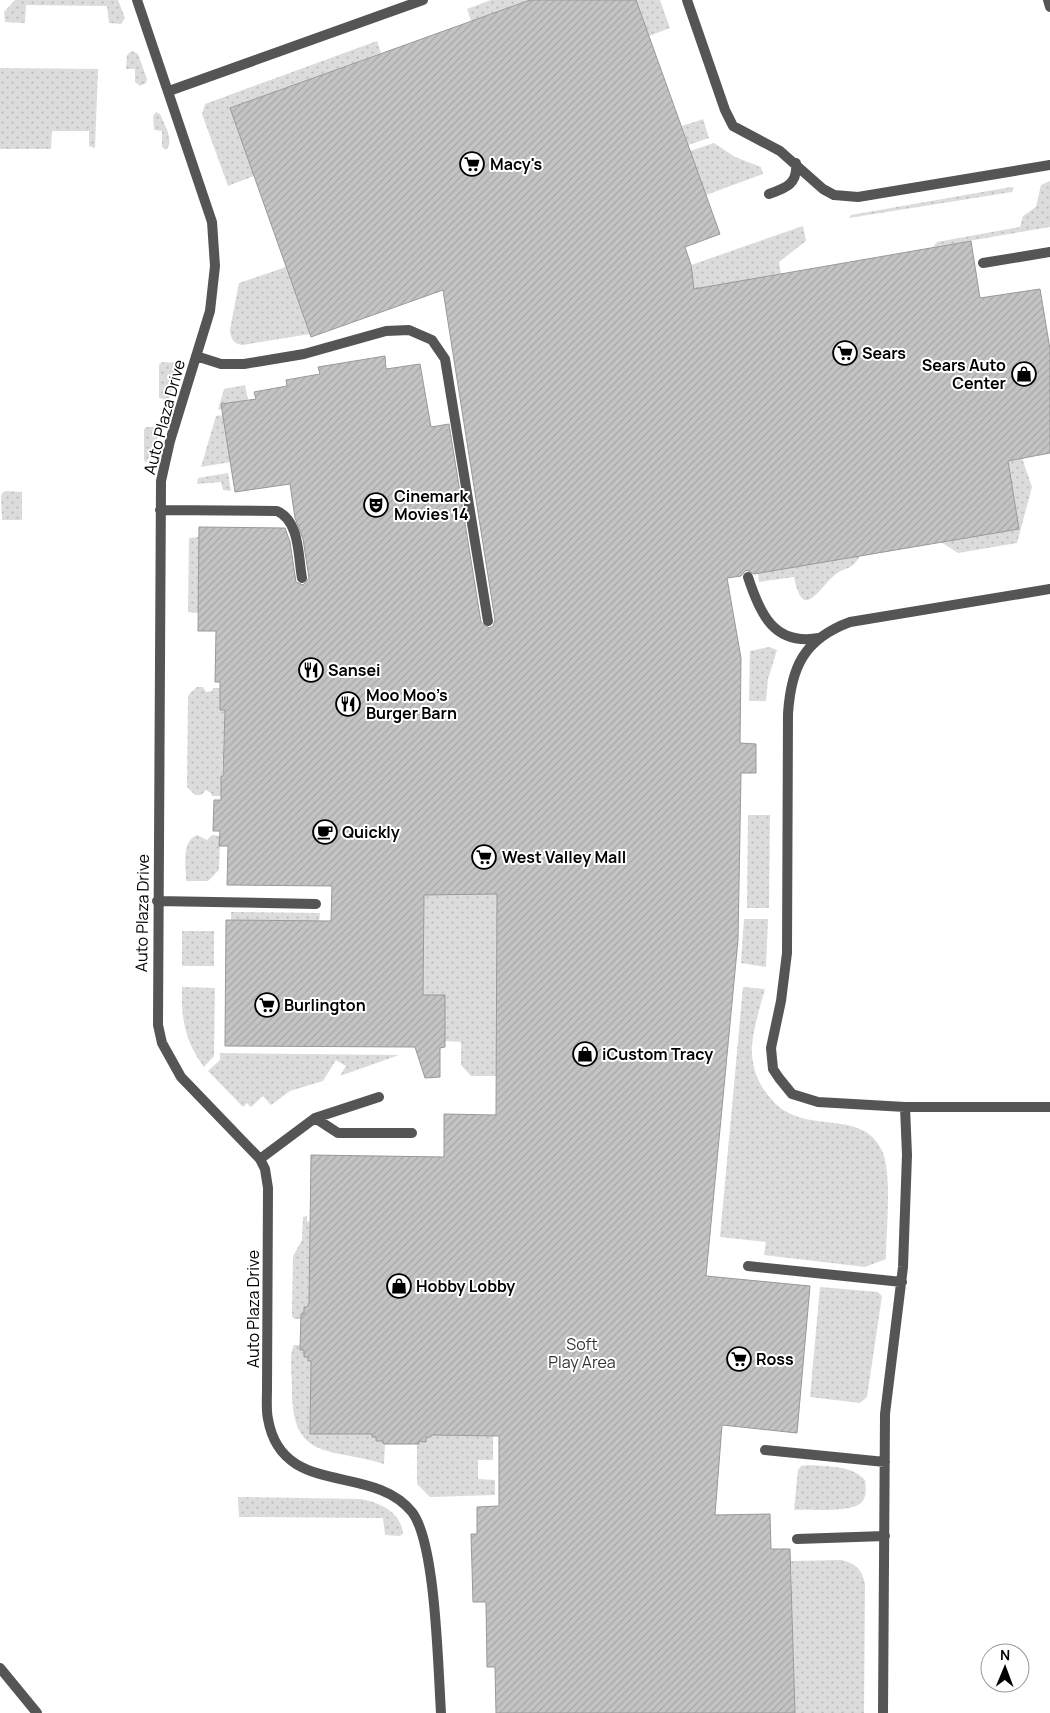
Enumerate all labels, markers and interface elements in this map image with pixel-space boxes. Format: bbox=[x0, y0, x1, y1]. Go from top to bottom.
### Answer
supermarket icon: Macy's bbox=[459, 151, 485, 177]
place label: Macy's bbox=[490, 153, 543, 175]
supermarket icon: Sears bbox=[832, 340, 858, 366]
place label: Sears bbox=[862, 342, 906, 364]
place label: Sears Auto Center bbox=[922, 354, 1006, 394]
street label: Auto Plaza Drive bbox=[138, 357, 190, 477]
shop icon: Sears Auto Center bbox=[1011, 361, 1037, 387]
place label: Cinemark Movies 14 bbox=[394, 485, 469, 525]
theatre icon: Cinemark Movies 14 bbox=[363, 492, 389, 518]
restaurant icon: Sansei bbox=[298, 657, 324, 683]
place label: Sansei bbox=[328, 659, 381, 681]
place label: Moo Moo’s Burger Barn bbox=[366, 684, 457, 724]
restaurant icon: Moo Moo’s Burger Barn bbox=[335, 691, 361, 717]
cafe icon: Quickly bbox=[312, 819, 338, 845]
place label: Quickly bbox=[342, 821, 400, 843]
supermarket icon: West Valley Mall bbox=[471, 844, 497, 870]
place label: West Valley Mall bbox=[502, 846, 626, 868]
street label: Auto Plaza Drive bbox=[130, 854, 154, 972]
supermarket icon: Burlington bbox=[254, 992, 280, 1018]
place label: Burlington bbox=[284, 994, 366, 1016]
shop icon: iCustom Tracy bbox=[572, 1041, 598, 1067]
place label: iCustom Tracy bbox=[602, 1043, 713, 1065]
street label: Auto Plaza Drive bbox=[242, 1250, 264, 1368]
shop icon: Hobby Lobby bbox=[386, 1273, 412, 1299]
place label: Hobby Lobby bbox=[416, 1275, 515, 1297]
park label: Soft Play Area bbox=[548, 1333, 616, 1373]
supermarket icon: Ross bbox=[726, 1346, 752, 1372]
place label: Ross bbox=[756, 1348, 794, 1370]
north arrow bbox=[980, 1643, 1030, 1693]
text: N bbox=[1000, 1645, 1010, 1664]

